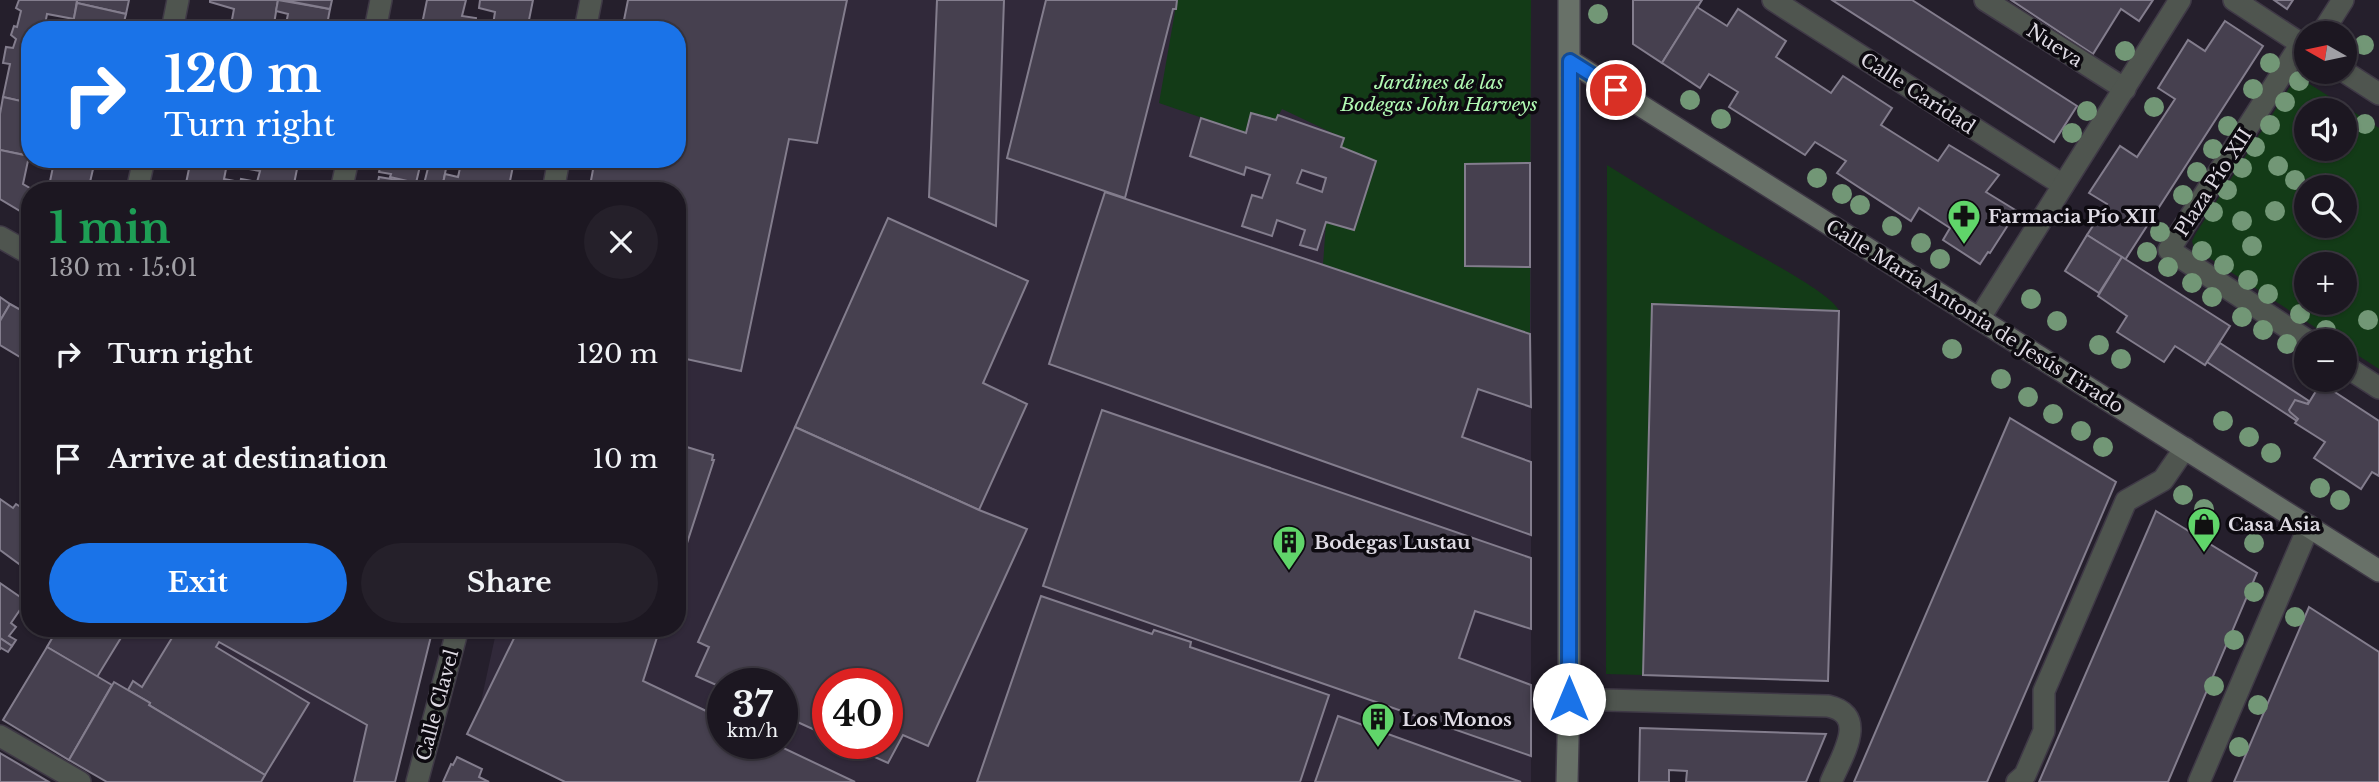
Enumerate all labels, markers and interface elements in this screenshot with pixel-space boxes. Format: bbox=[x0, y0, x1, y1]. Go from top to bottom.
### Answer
street label: Nueva bbox=[2022, 19, 2087, 72]
north arrow bbox=[2294, 21, 2357, 84]
map controls bbox=[2294, 21, 2357, 392]
text: 120 m bbox=[164, 44, 322, 105]
street label: Calle Caridad bbox=[1856, 48, 1979, 139]
icon: right bbox=[49, 49, 140, 140]
pin bbox=[1586, 60, 1646, 120]
park label: Jardines de las Bodegas John Harveys bbox=[1340, 71, 1537, 116]
icon: arrive bbox=[1597, 71, 1635, 109]
button: sound bbox=[2294, 98, 2357, 161]
text: Turn right bbox=[164, 105, 335, 145]
street label: Plaza Pío XII bbox=[2170, 124, 2257, 241]
button: search bbox=[2294, 175, 2357, 238]
pharmacy icon: Farmacia Pío XII bbox=[1945, 197, 1983, 246]
text: 1 min bbox=[49, 202, 171, 254]
button: close bbox=[584, 205, 658, 279]
place label: Farmacia Pío XII bbox=[1988, 205, 2157, 228]
street label: Calle María Antonia de Jesús Tirado bbox=[1822, 215, 2128, 418]
button: + bbox=[2294, 252, 2357, 315]
text: 130 m · 15:01 bbox=[49, 254, 197, 282]
button: − bbox=[2294, 329, 2357, 392]
icon: right bbox=[49, 335, 87, 373]
text: Turn right bbox=[108, 338, 253, 370]
text: 120 m bbox=[576, 338, 658, 370]
icon: arrive bbox=[49, 440, 87, 478]
text: Arrive at destination bbox=[108, 443, 388, 475]
text: 10 m bbox=[592, 443, 658, 475]
shop icon: Casa Asia bbox=[2185, 505, 2223, 554]
place label: Casa Asia bbox=[2228, 513, 2321, 536]
building icon: Bodegas Lustau bbox=[1270, 523, 1308, 572]
place label: Bodegas Lustau bbox=[1314, 531, 1471, 554]
button: Exit bbox=[49, 543, 347, 623]
button: Share bbox=[361, 543, 658, 623]
street label: Calle Clavel bbox=[412, 647, 463, 763]
position arrow bbox=[1532, 662, 1606, 736]
speed limit sign: 40 bbox=[812, 668, 903, 759]
text: 37 bbox=[732, 683, 773, 726]
building icon: Los Monos bbox=[1359, 700, 1397, 749]
place label: Los Monos bbox=[1402, 708, 1512, 731]
text: km/h bbox=[727, 720, 778, 742]

